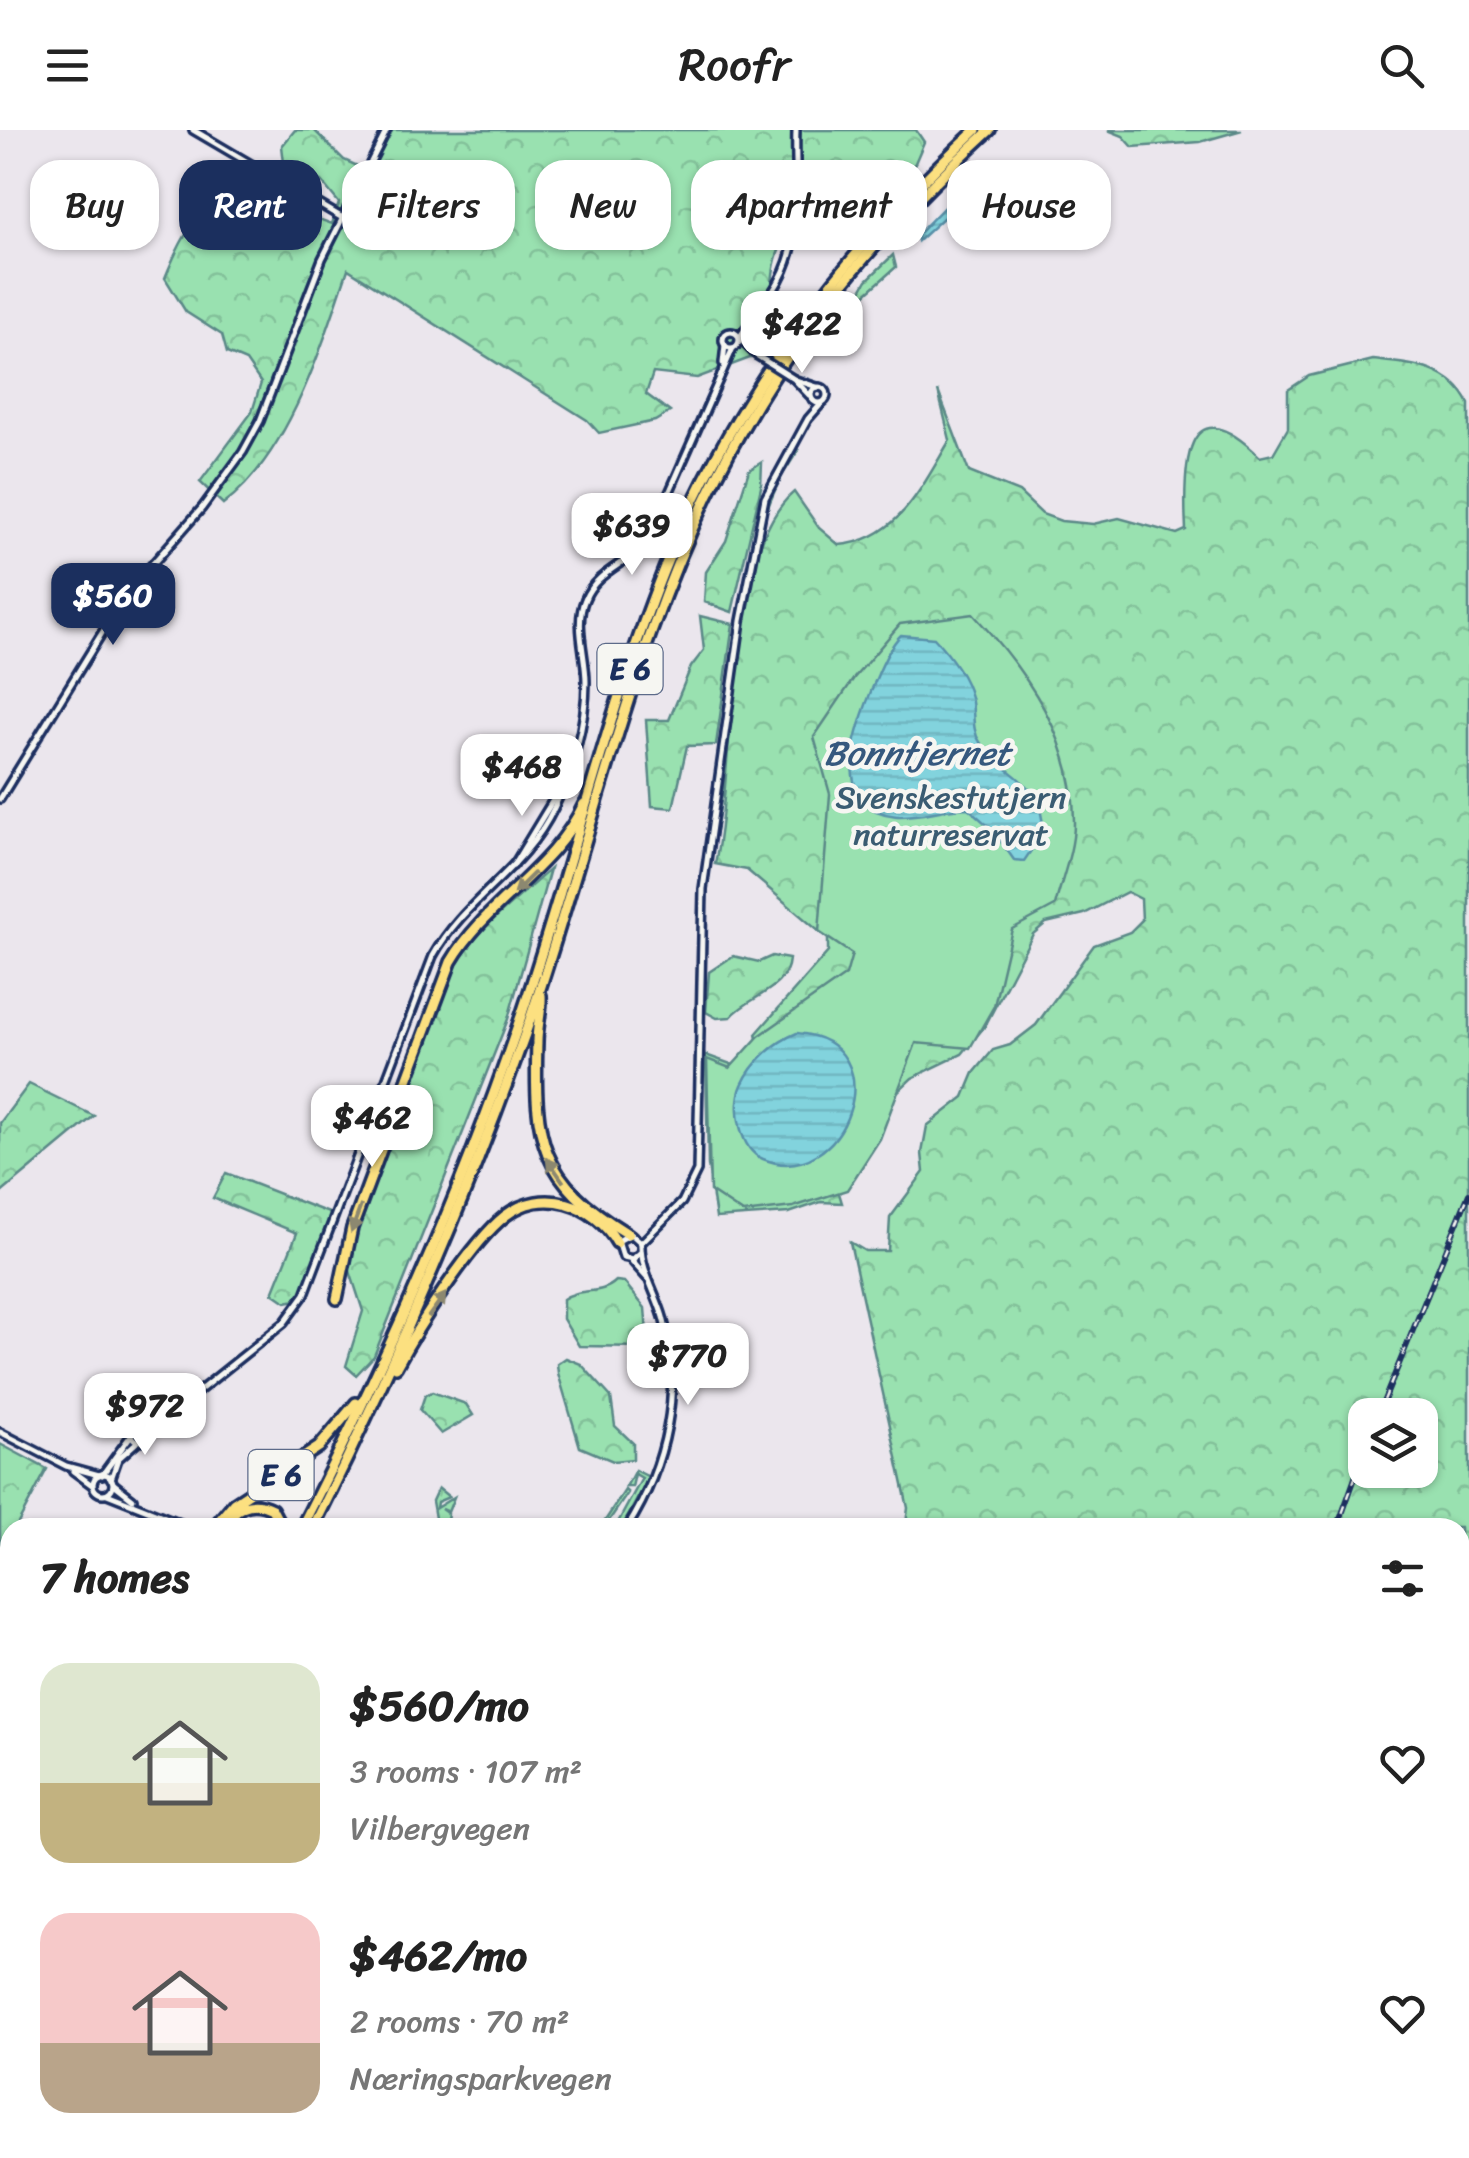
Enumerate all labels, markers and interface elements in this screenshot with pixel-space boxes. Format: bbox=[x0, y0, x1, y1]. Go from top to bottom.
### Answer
text: Roofr bbox=[679, 25, 790, 105]
icon: menu bbox=[40, 38, 95, 93]
icon: search bbox=[1374, 38, 1429, 93]
chip: Buy bbox=[30, 160, 159, 250]
chip: Rent bbox=[179, 160, 322, 250]
chip: Filters bbox=[342, 160, 515, 250]
chip: New bbox=[535, 160, 671, 250]
chip: Apartment bbox=[691, 160, 927, 250]
chip: House bbox=[947, 160, 1111, 250]
pin: $422 bbox=[743, 291, 861, 376]
text: $422 bbox=[763, 295, 841, 352]
pin: $639 bbox=[573, 493, 691, 578]
text: $639 bbox=[594, 497, 670, 554]
pin: $560 bbox=[54, 563, 172, 648]
text: $560 bbox=[73, 567, 153, 624]
road number: E 6 bbox=[598, 644, 662, 694]
water label: Bonntjernet bbox=[824, 722, 1014, 784]
pin: $468 bbox=[463, 734, 581, 819]
text: $468 bbox=[482, 738, 562, 795]
park label: Svenskestutjern naturreservat bbox=[835, 769, 1067, 863]
one-way arrow bbox=[512, 870, 536, 894]
pin: $462 bbox=[313, 1085, 431, 1170]
text: $462 bbox=[333, 1089, 411, 1146]
one-way arrow bbox=[546, 1157, 566, 1183]
one-way arrow bbox=[348, 1204, 363, 1234]
one-way arrow bbox=[427, 1292, 446, 1318]
pin: $770 bbox=[629, 1323, 747, 1408]
text: $770 bbox=[649, 1327, 727, 1384]
pin: $972 bbox=[86, 1373, 204, 1458]
text: $972 bbox=[106, 1377, 184, 1434]
map controls bbox=[1348, 1398, 1438, 1488]
button: layers bbox=[1348, 1398, 1438, 1488]
road number: E 6 bbox=[248, 1450, 314, 1500]
text: 7 homes bbox=[40, 1541, 189, 1615]
icon: filters bbox=[1375, 1551, 1430, 1606]
text: $560/mo bbox=[350, 1669, 529, 1743]
icon: home bbox=[120, 1703, 240, 1823]
icon: heart bbox=[1375, 1736, 1430, 1791]
text: 3 rooms · 107 m² bbox=[350, 1743, 582, 1800]
text: Vilbergvegen bbox=[350, 1800, 530, 1857]
text: $462/mo bbox=[350, 1919, 527, 1993]
icon: home bbox=[120, 1953, 240, 2073]
icon: heart bbox=[1375, 1986, 1430, 2041]
text: 2 rooms · 70 m² bbox=[350, 1993, 569, 2050]
text: Næringsparkvegen bbox=[350, 2050, 612, 2107]

